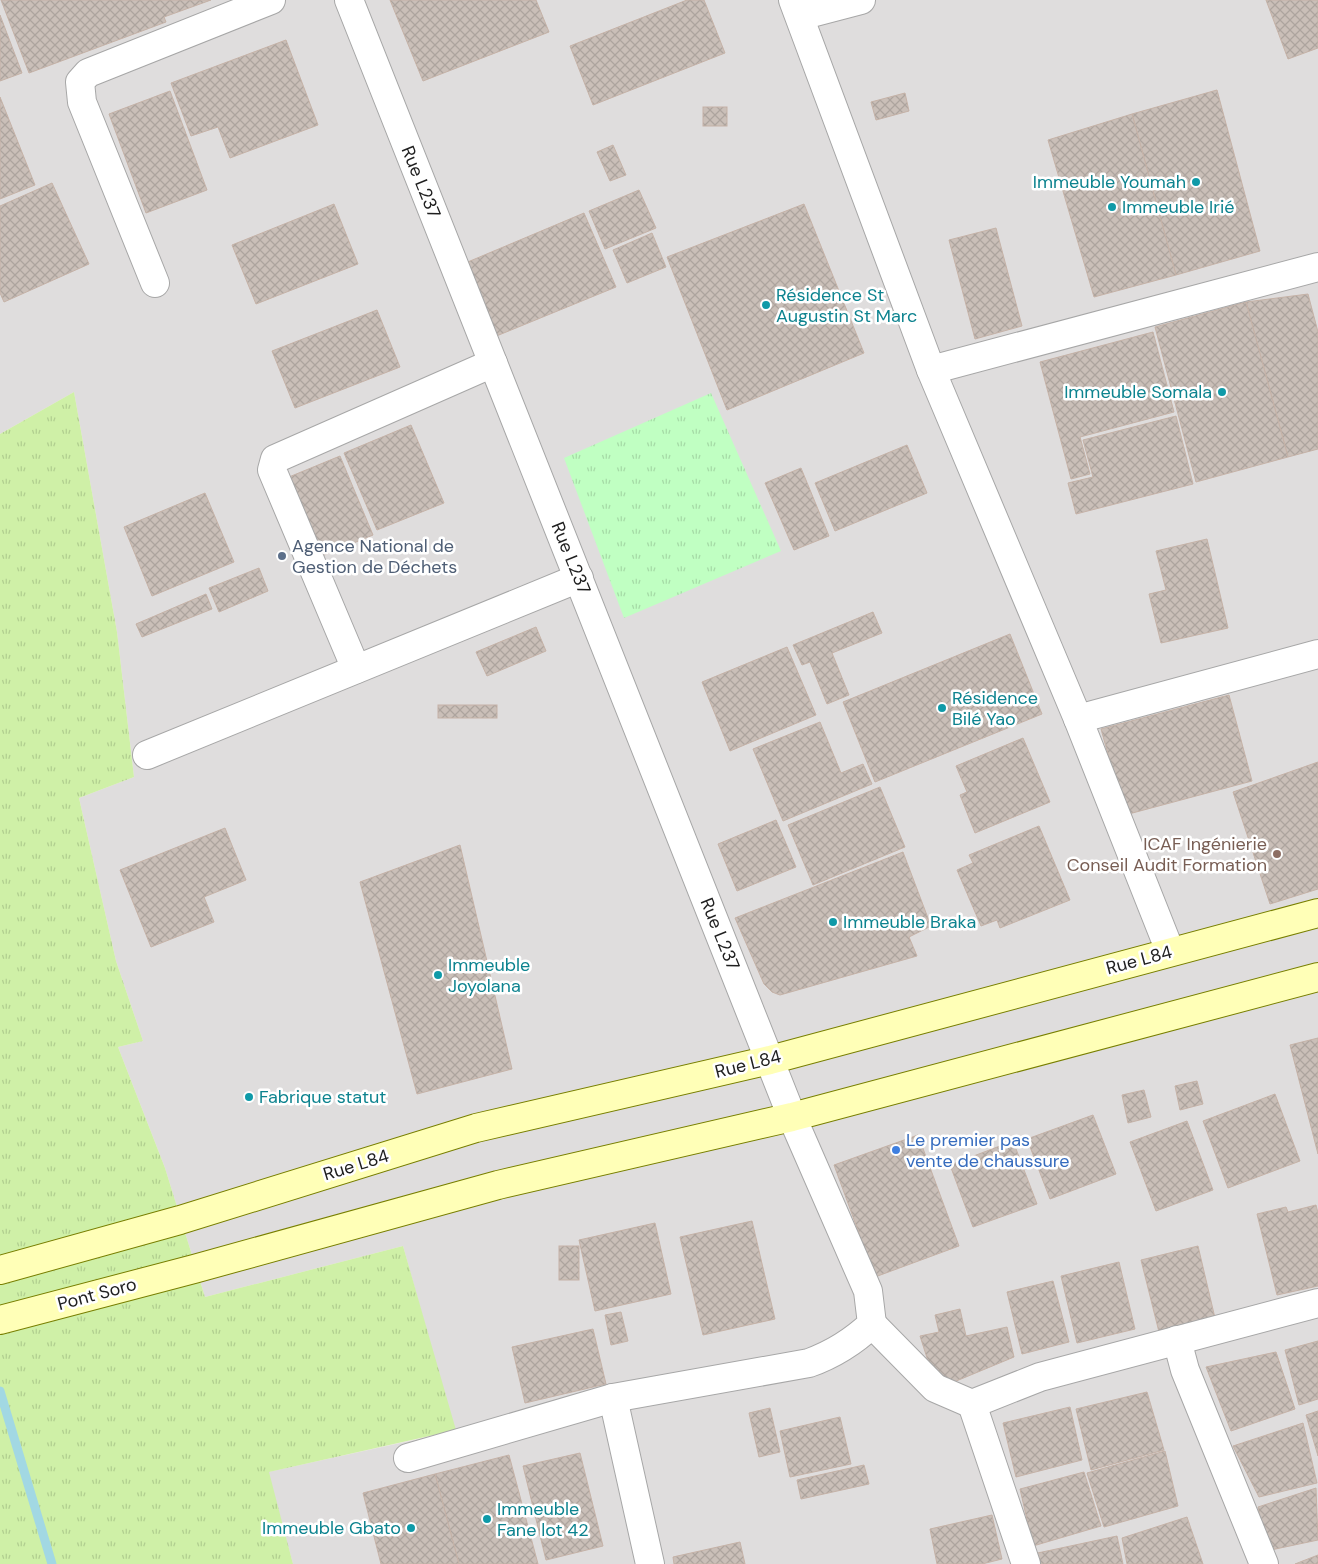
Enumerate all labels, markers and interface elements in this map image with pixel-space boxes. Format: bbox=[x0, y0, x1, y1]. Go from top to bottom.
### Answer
street label: Rue L237 bbox=[396, 142, 446, 222]
place label: Immeuble Youmah bbox=[1033, 170, 1186, 194]
marker: Immeuble Youmah bbox=[1190, 176, 1202, 188]
place label: Immeuble Irié bbox=[1122, 195, 1235, 219]
marker: Immeuble Irié bbox=[1106, 201, 1118, 213]
place label: Résidence St Augustin St Marc bbox=[776, 283, 917, 328]
marker: Résidence St Augustin St Marc bbox=[760, 299, 772, 311]
place label: Immeuble Somala bbox=[1064, 380, 1212, 404]
marker: Immeuble Somala bbox=[1216, 386, 1228, 398]
street label: Rue L237 bbox=[546, 518, 596, 598]
place label: Agence National de Gestion de Déchets bbox=[292, 534, 457, 579]
marker: Agence National de Gestion de Déchets bbox=[276, 550, 288, 562]
place label: Résidence Bilé Yao bbox=[952, 686, 1038, 731]
marker: Résidence Bilé Yao bbox=[936, 702, 948, 714]
place label: ICAF Ingénierie Conseil Audit Formation bbox=[1067, 832, 1267, 877]
marker: ICAF Ingénierie Conseil Audit Formation bbox=[1271, 848, 1283, 860]
street label: Rue L237 bbox=[695, 894, 745, 974]
place label: Immeuble Braka bbox=[843, 910, 976, 934]
marker: Immeuble Braka bbox=[827, 916, 839, 928]
street label: Rue L84 bbox=[1103, 940, 1175, 980]
place label: Immeuble Joyolana bbox=[448, 953, 530, 998]
marker: Immeuble Joyolana bbox=[432, 969, 444, 981]
street label: Rue L84 bbox=[712, 1044, 784, 1084]
place label: Fabrique statut bbox=[259, 1085, 386, 1109]
marker: Fabrique statut bbox=[243, 1091, 255, 1103]
place label: Le premier pas vente de chaussure bbox=[906, 1128, 1069, 1173]
street label: Rue L84 bbox=[320, 1144, 392, 1186]
marker: Le premier pas vente de chaussure bbox=[890, 1144, 902, 1156]
street label: Pont Soro bbox=[55, 1272, 139, 1316]
place label: Immeuble Fane lot 42 bbox=[497, 1497, 589, 1542]
marker: Immeuble Fane lot 42 bbox=[481, 1513, 493, 1525]
place label: Immeuble Gbato bbox=[262, 1516, 401, 1540]
marker: Immeuble Gbato bbox=[405, 1522, 417, 1534]

